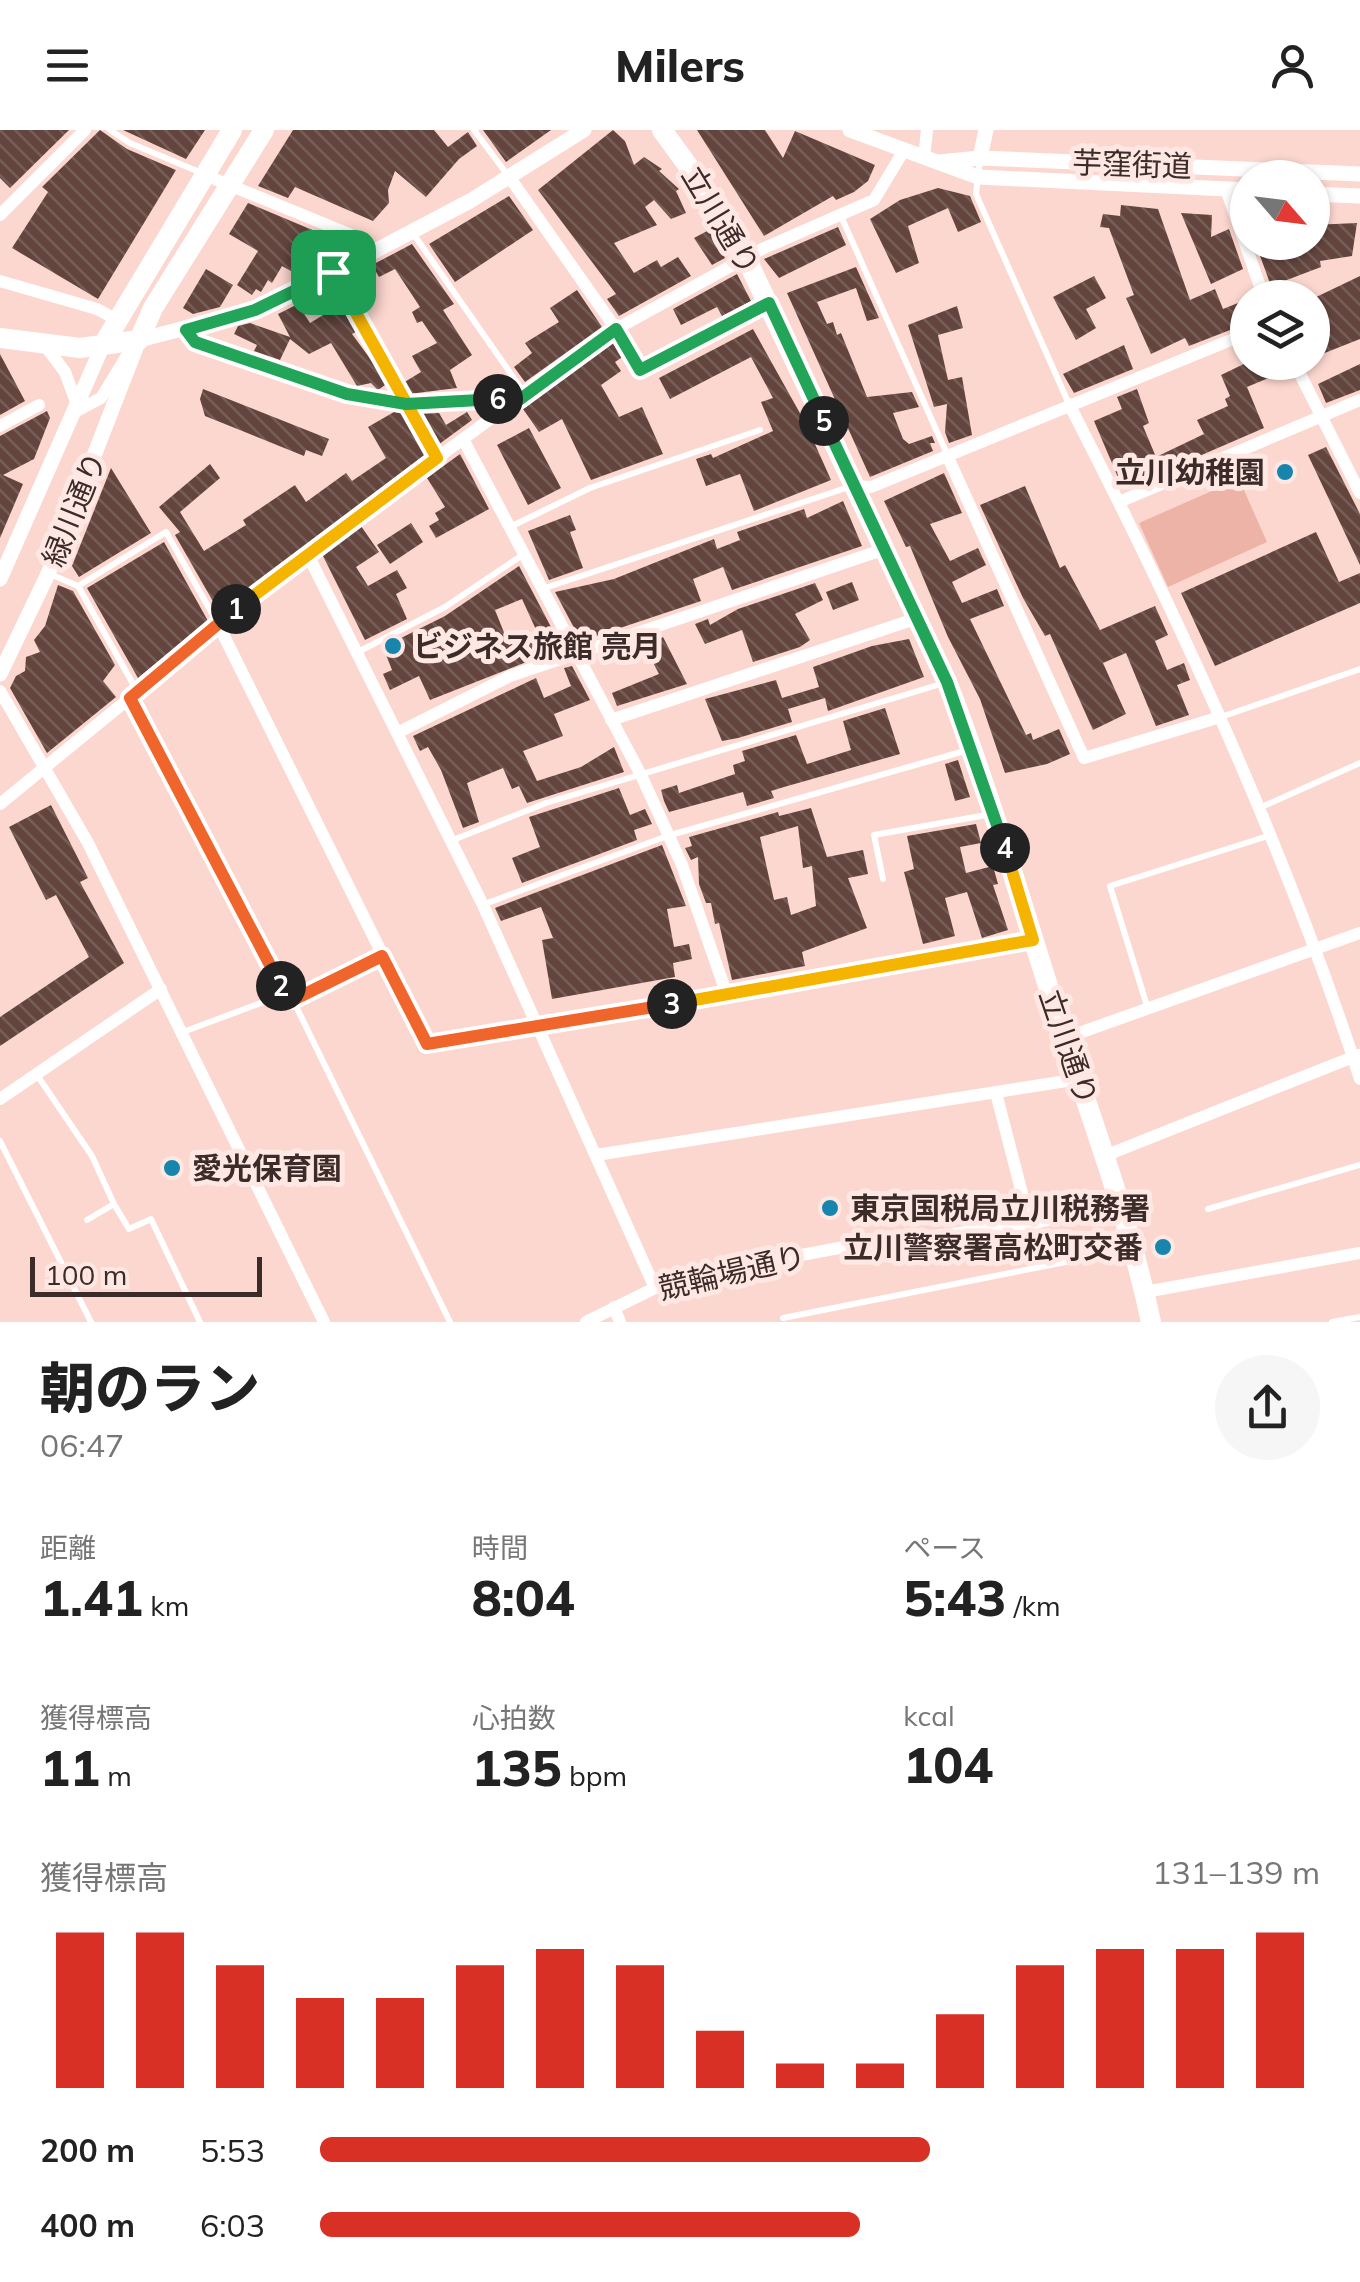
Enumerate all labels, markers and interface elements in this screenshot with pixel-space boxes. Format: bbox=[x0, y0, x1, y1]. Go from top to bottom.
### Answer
text: Milers bbox=[615, 37, 745, 93]
icon: menu bbox=[40, 38, 95, 93]
icon: person bbox=[1265, 38, 1320, 93]
street label: 芋窪街道 bbox=[1071, 143, 1193, 185]
street label: 立川通り bbox=[674, 159, 768, 281]
north arrow bbox=[1230, 160, 1330, 260]
map controls bbox=[1230, 160, 1330, 380]
pin bbox=[291, 230, 376, 315]
icon: arrive bbox=[306, 245, 361, 300]
button: layers bbox=[1230, 280, 1330, 380]
pin: 6 bbox=[473, 374, 523, 424]
text: 6 bbox=[490, 381, 506, 416]
pin: 5 bbox=[799, 396, 849, 446]
text: 5 bbox=[816, 403, 832, 438]
street label: 緑川通り bbox=[34, 446, 114, 572]
place label: 立川幼稚園 bbox=[1115, 453, 1265, 491]
marker: 立川幼稚園 bbox=[1274, 461, 1296, 483]
pin: 1 bbox=[211, 584, 261, 634]
text: 1 bbox=[228, 591, 244, 626]
place label: ビジネス旅館 亮月 bbox=[413, 627, 661, 665]
marker: ビジネス旅館 亮月 bbox=[382, 635, 404, 657]
pin: 4 bbox=[980, 823, 1030, 873]
text: 4 bbox=[997, 830, 1013, 865]
pin: 2 bbox=[256, 961, 306, 1011]
text: 2 bbox=[273, 968, 289, 1003]
pin: 3 bbox=[647, 979, 697, 1029]
street label: 立川通り bbox=[1032, 984, 1106, 1110]
text: 3 bbox=[664, 986, 680, 1021]
place label: 愛光保育園 bbox=[192, 1149, 342, 1187]
marker: 愛光保育園 bbox=[161, 1157, 183, 1179]
place label: 東京国税局立川税務署 bbox=[850, 1189, 1150, 1227]
marker: 東京国税局立川税務署 bbox=[819, 1197, 841, 1219]
place label: 立川警察署高松町交番 bbox=[843, 1228, 1143, 1266]
marker: 立川警察署高松町交番 bbox=[1152, 1236, 1174, 1258]
street label: 競輪場通り bbox=[655, 1237, 809, 1307]
scale bar bbox=[30, 1252, 262, 1296]
text: 100 m bbox=[45, 1257, 127, 1292]
text: 朝のラン bbox=[40, 1353, 260, 1422]
button: share bbox=[1215, 1355, 1320, 1460]
text: 06:47 bbox=[40, 1425, 124, 1465]
text: 距離 bbox=[40, 1530, 96, 1565]
text: 時間 bbox=[472, 1530, 528, 1565]
text: ペース bbox=[903, 1530, 986, 1565]
text: 1.41 bbox=[40, 1566, 143, 1629]
text: 8:04 bbox=[472, 1566, 575, 1629]
text: 5:43 bbox=[903, 1566, 1006, 1629]
text: km bbox=[143, 1588, 189, 1623]
text: /km bbox=[1006, 1588, 1061, 1623]
text: kcal bbox=[903, 1698, 955, 1733]
text: 獲得標高 bbox=[40, 1700, 152, 1735]
text: 心拍数 bbox=[472, 1700, 556, 1735]
text: 104 bbox=[903, 1733, 993, 1796]
text: 11 bbox=[40, 1736, 100, 1799]
text: 135 bbox=[472, 1736, 562, 1799]
text: m bbox=[100, 1758, 132, 1793]
text: bpm bbox=[562, 1758, 627, 1793]
text: 131–139 m bbox=[1152, 1852, 1320, 1892]
text: 獲得標高 bbox=[40, 1857, 168, 1897]
text: 200 m bbox=[40, 2130, 135, 2170]
text: 5:53 bbox=[200, 2130, 265, 2170]
text: 400 m bbox=[40, 2205, 135, 2245]
text: 6:03 bbox=[200, 2205, 265, 2245]

